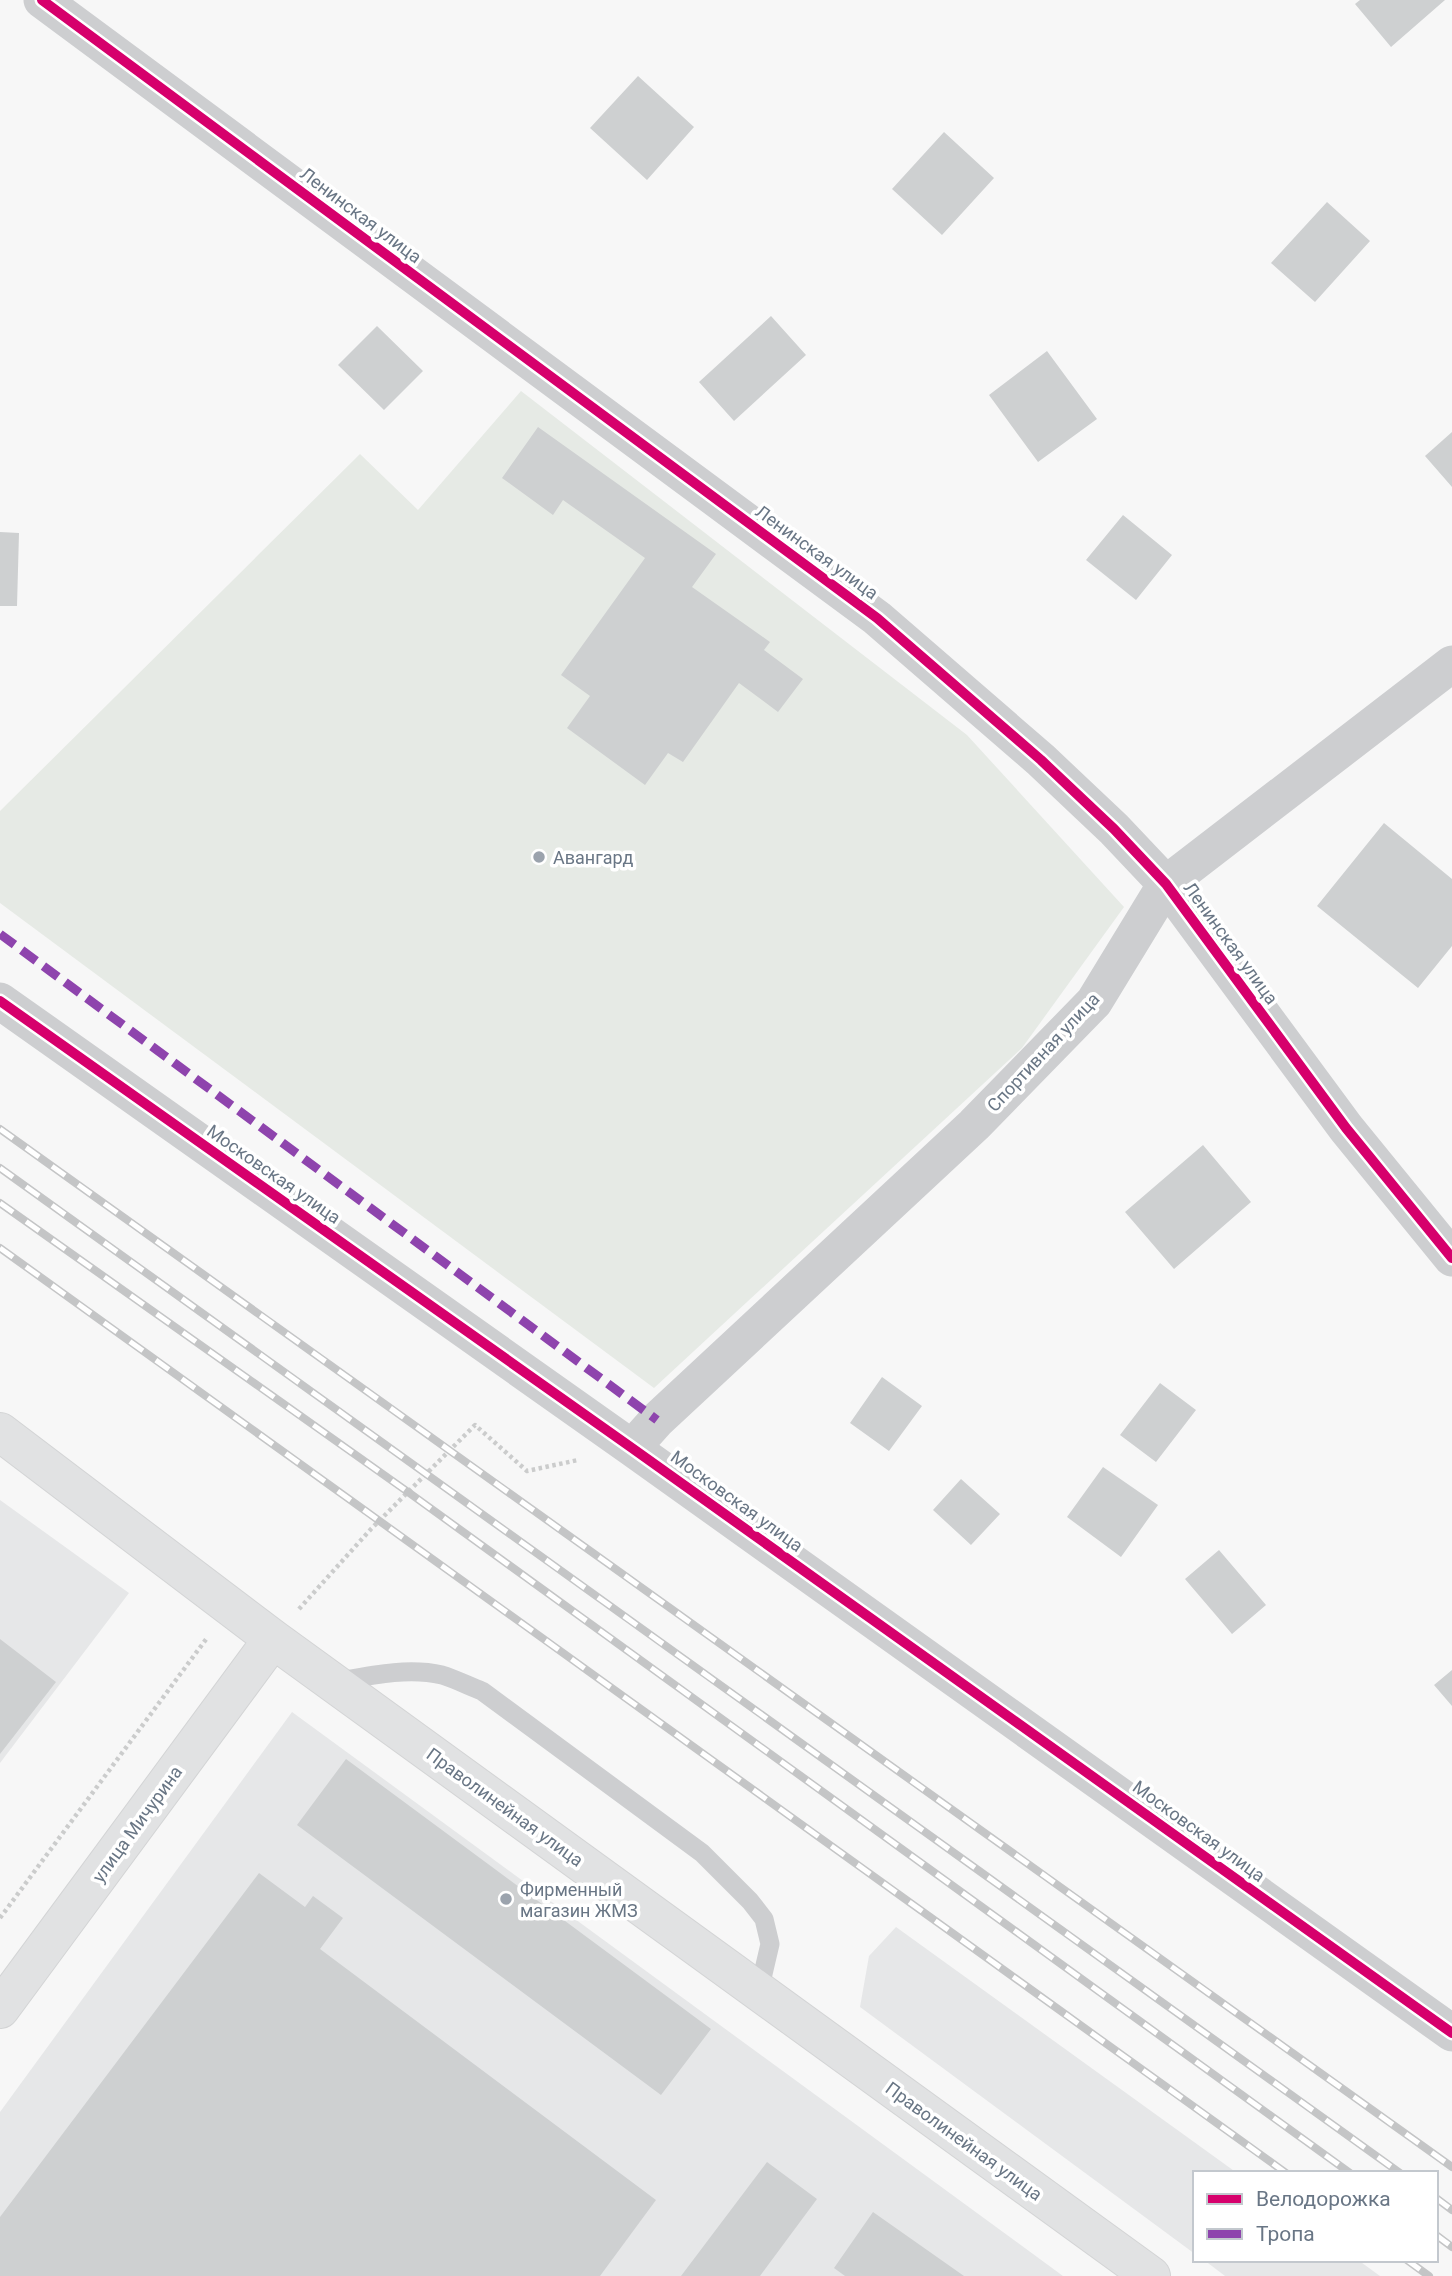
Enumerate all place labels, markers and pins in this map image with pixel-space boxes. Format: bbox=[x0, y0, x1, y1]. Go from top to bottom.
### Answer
place label: Авангард bbox=[553, 847, 634, 868]
marker: Авангард bbox=[531, 849, 547, 865]
place label: Фирменный магазин ЖМЗ bbox=[520, 1879, 638, 1921]
marker: Фирменный магазин ЖМЗ bbox=[498, 1891, 514, 1907]

